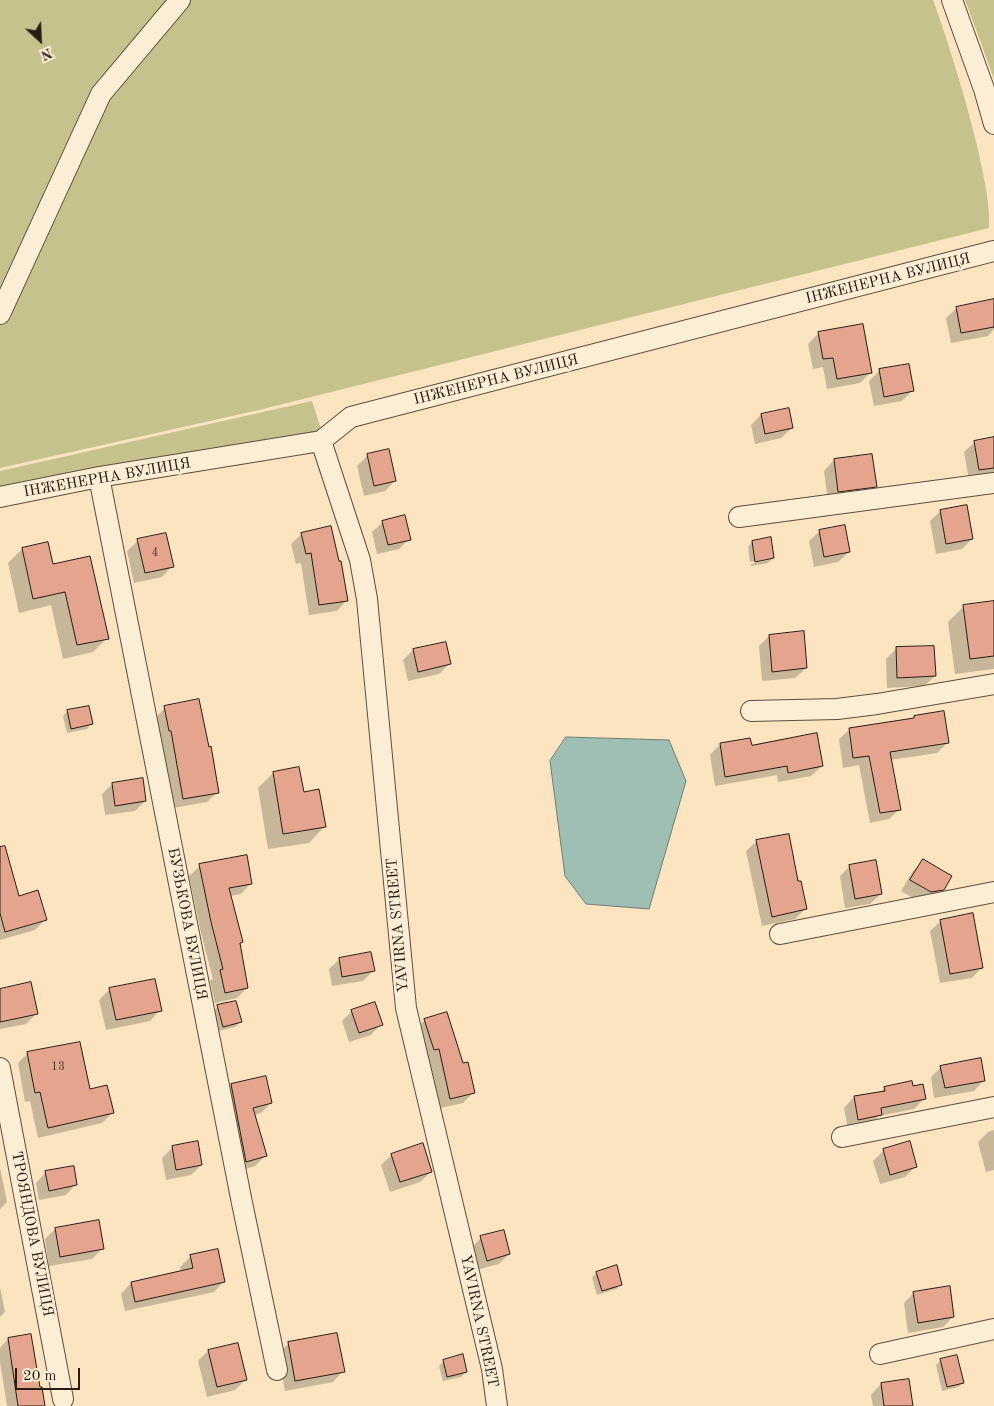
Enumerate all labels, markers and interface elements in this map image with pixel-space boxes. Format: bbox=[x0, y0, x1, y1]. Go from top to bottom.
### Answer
north arrow bbox=[15, 15, 65, 65]
text: N bbox=[39, 45, 54, 62]
street label: ІНЖЕНЕРНА ВУЛИЦЯ bbox=[804, 250, 972, 308]
street label: ІНЖЕНЕРНА ВУЛИЦЯ bbox=[412, 351, 580, 409]
street label: ІНЖЕНЕРНА ВУЛИЦЯ bbox=[22, 454, 192, 502]
house number: 4 bbox=[152, 546, 158, 560]
street label: БУЗЬКОВА ВУЛИЦЯ bbox=[163, 846, 211, 1002]
street label: YAVIRNA STREET bbox=[383, 857, 413, 993]
house number: 13 bbox=[51, 1060, 65, 1074]
street label: ТРОЯНДОВА ВУЛИЦЯ bbox=[7, 1150, 57, 1318]
street label: YAVIRNA STREET bbox=[456, 1253, 502, 1389]
scale bar bbox=[18, 1358, 82, 1390]
text: 20 m bbox=[23, 1369, 57, 1384]

